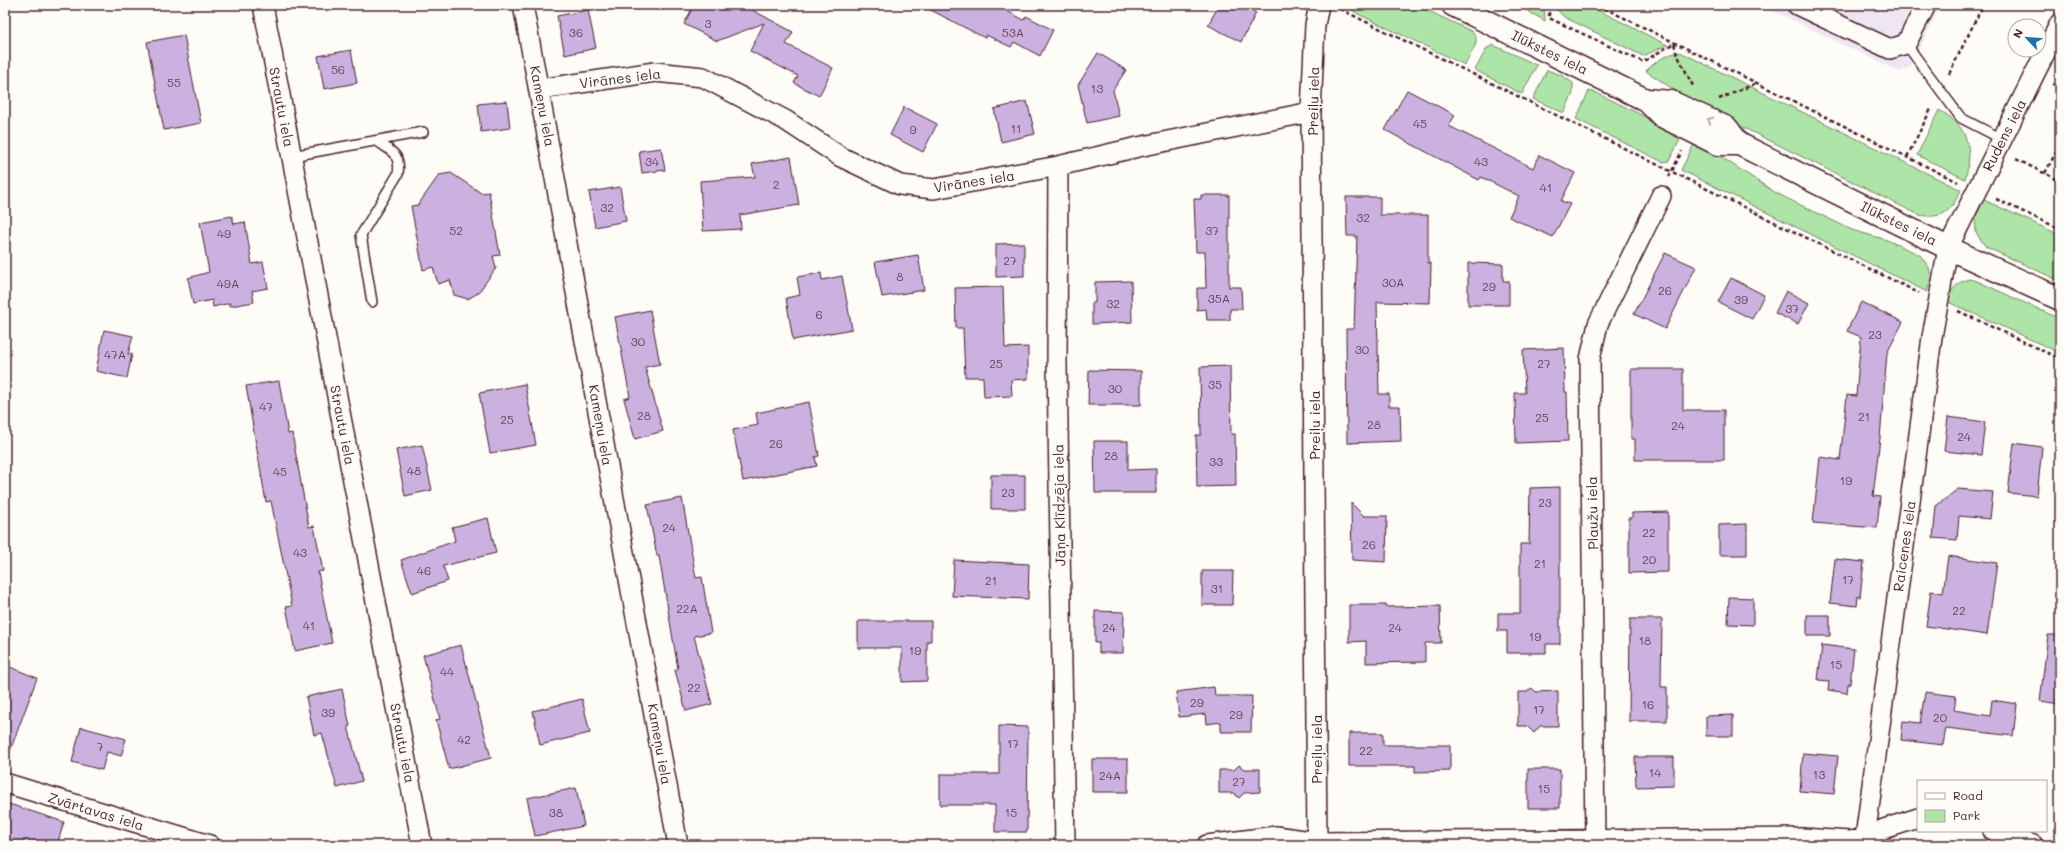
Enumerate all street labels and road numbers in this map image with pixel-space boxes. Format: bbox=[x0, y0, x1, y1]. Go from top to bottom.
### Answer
street label: Ilūkstes iela bbox=[1509, 25, 1591, 79]
street label: Kameņu iela bbox=[526, 64, 560, 148]
street label: Virānes iela bbox=[578, 64, 662, 92]
street label: Strautu iela bbox=[265, 65, 299, 149]
street label: Preiļu iela bbox=[1303, 66, 1323, 136]
street label: Rudens iela bbox=[1978, 96, 2030, 174]
street label: Virānes iela bbox=[932, 165, 1016, 197]
street label: Ilūkstes iela bbox=[1858, 196, 1940, 250]
street label: Strautu iela bbox=[326, 383, 360, 467]
street label: Kameņu iela bbox=[585, 383, 617, 467]
street label: Preiļu iela bbox=[1305, 390, 1324, 460]
street label: Jāņa Klīdzēja iela bbox=[1048, 444, 1070, 566]
street label: Plaužu iela bbox=[1582, 476, 1602, 550]
street label: Raicenes iela bbox=[1888, 499, 1920, 593]
street label: Strautu iela bbox=[386, 701, 420, 785]
street label: Kameņu iela bbox=[644, 702, 676, 786]
street label: Preiļu iela bbox=[1307, 714, 1326, 784]
street label: Zvārtavas iela bbox=[46, 787, 146, 835]

